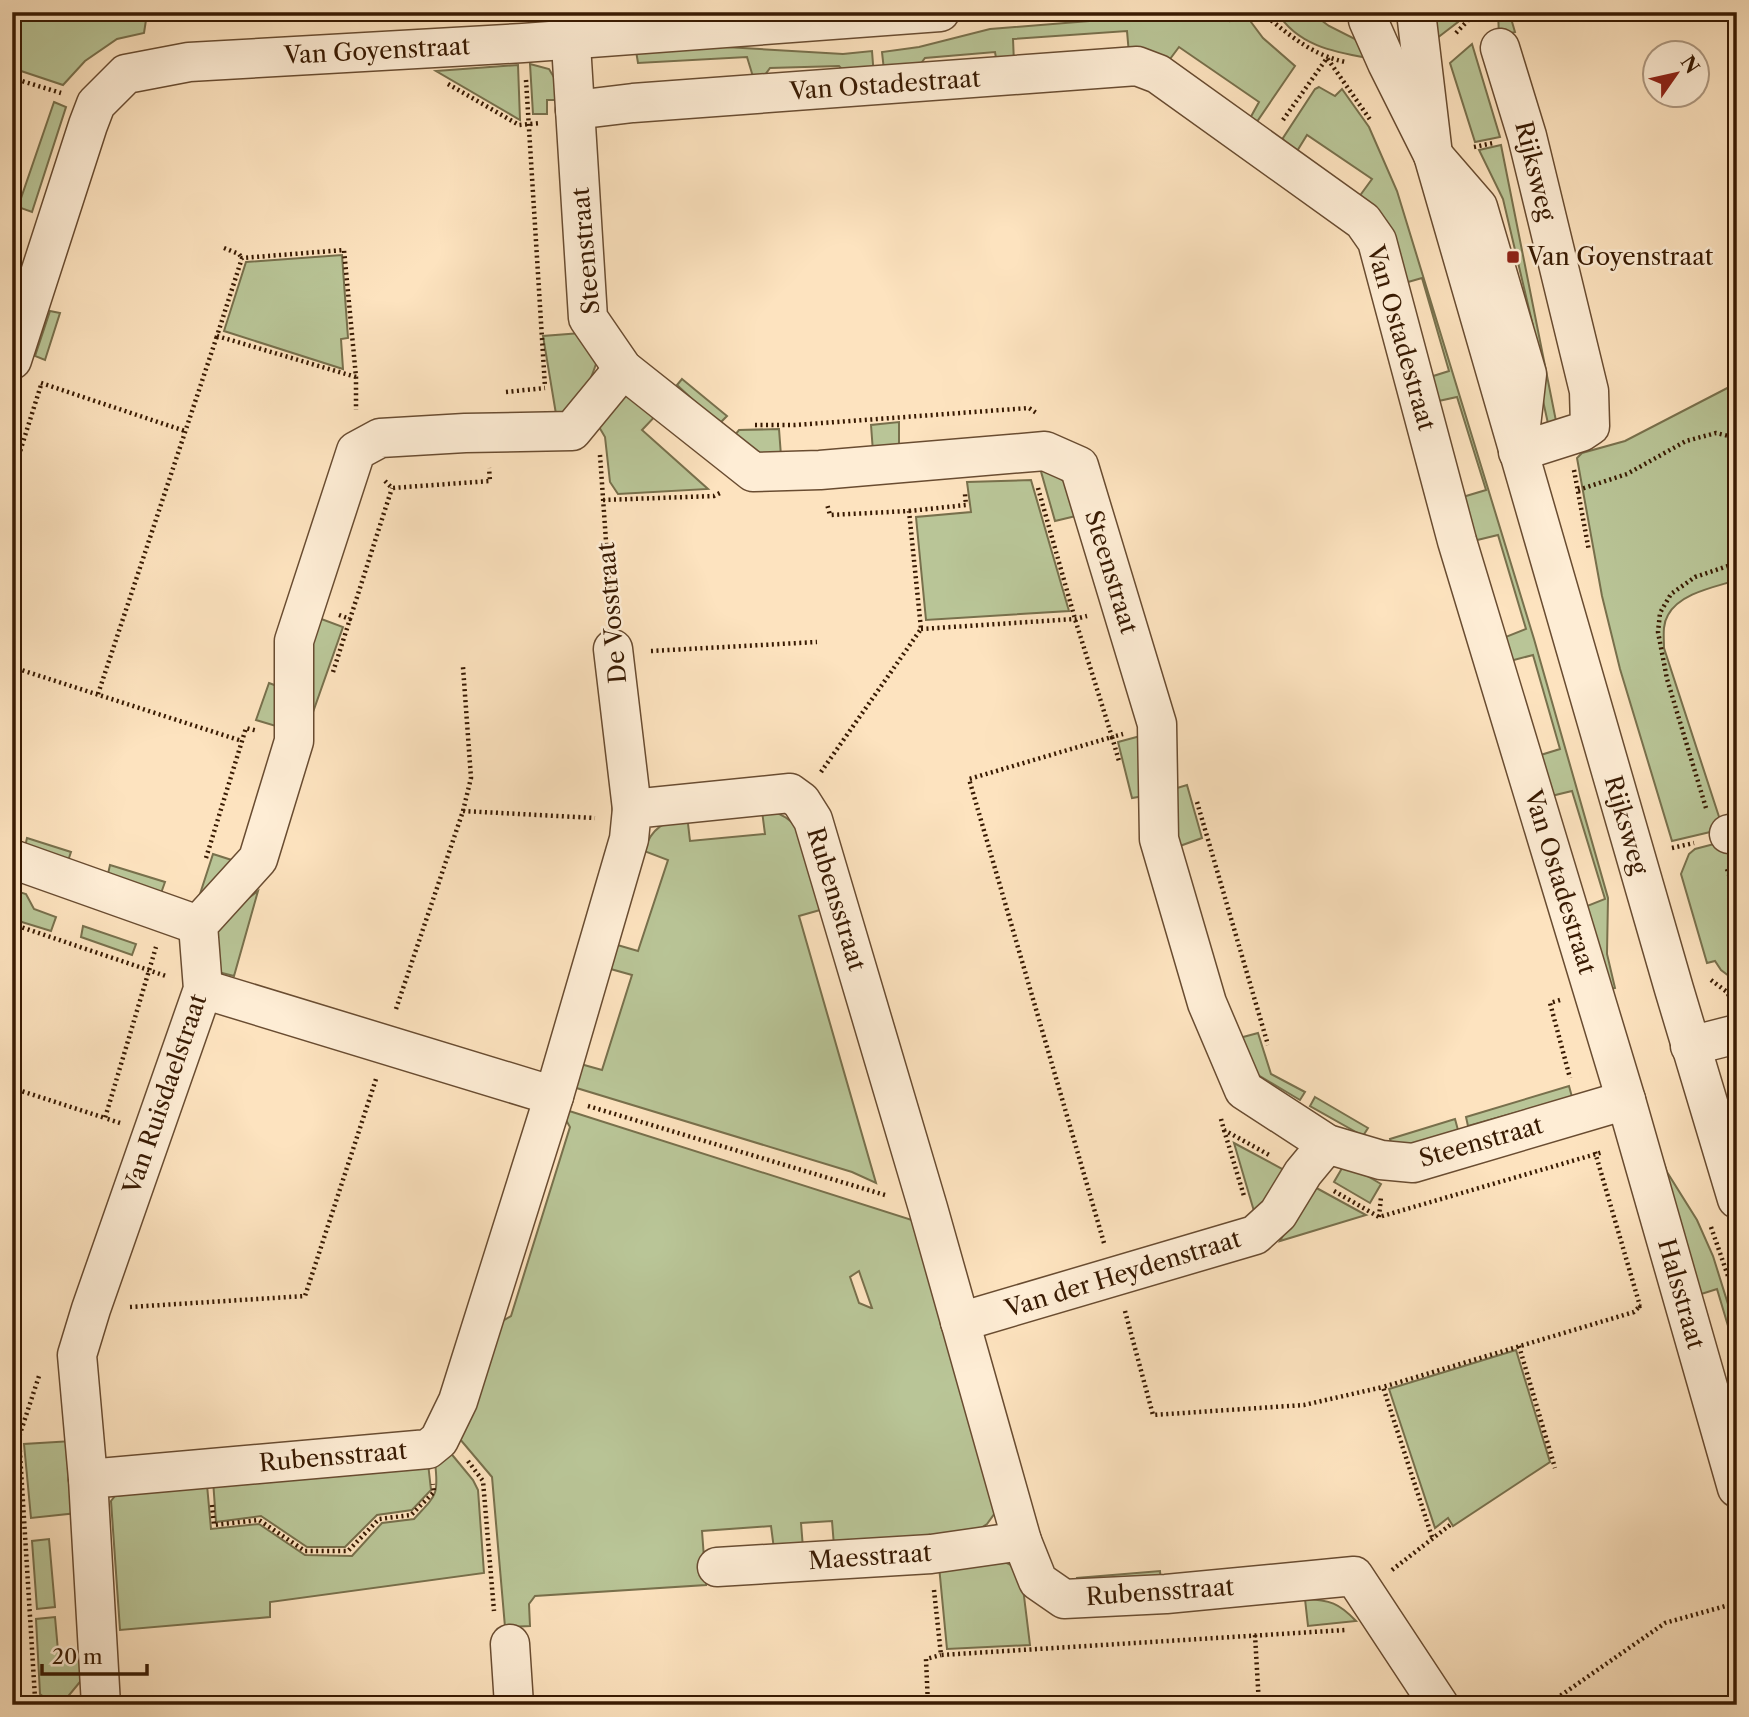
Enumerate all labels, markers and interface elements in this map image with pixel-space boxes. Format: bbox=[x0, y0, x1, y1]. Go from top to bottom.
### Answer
street label: Van Goyenstraat bbox=[282, 31, 471, 70]
north arrow bbox=[1640, 38, 1710, 108]
text: N bbox=[1676, 51, 1704, 78]
street label: Van Ostadestraat bbox=[788, 63, 982, 106]
street label: Rijksweg bbox=[1509, 118, 1562, 224]
street label: Steenstraat bbox=[565, 186, 605, 316]
street label: Van Ostadestraat bbox=[1361, 241, 1442, 434]
place label: Van Goyenstraat bbox=[1526, 242, 1714, 271]
marker: Van Goyenstraat bbox=[1505, 249, 1521, 265]
street label: Steenstraat bbox=[1079, 507, 1144, 637]
street label: De Vosstraat bbox=[591, 541, 632, 685]
street label: Rijksweg bbox=[1599, 772, 1654, 878]
street label: Van Ostadestraat bbox=[1518, 785, 1602, 978]
street label: Rubensstraat bbox=[801, 824, 872, 975]
street label: Van Ruisdaelstraat bbox=[116, 989, 213, 1199]
street label: Steenstraat bbox=[1416, 1110, 1547, 1173]
street label: Van der Heydenstraat bbox=[1001, 1224, 1245, 1323]
street label: Halsstraat bbox=[1652, 1235, 1711, 1353]
street label: Rubensstraat bbox=[258, 1436, 409, 1477]
street label: Maesstraat bbox=[808, 1538, 933, 1575]
street label: Rubensstraat bbox=[1085, 1572, 1235, 1611]
scale bar bbox=[42, 1633, 147, 1677]
text: 20 m bbox=[52, 1644, 103, 1669]

